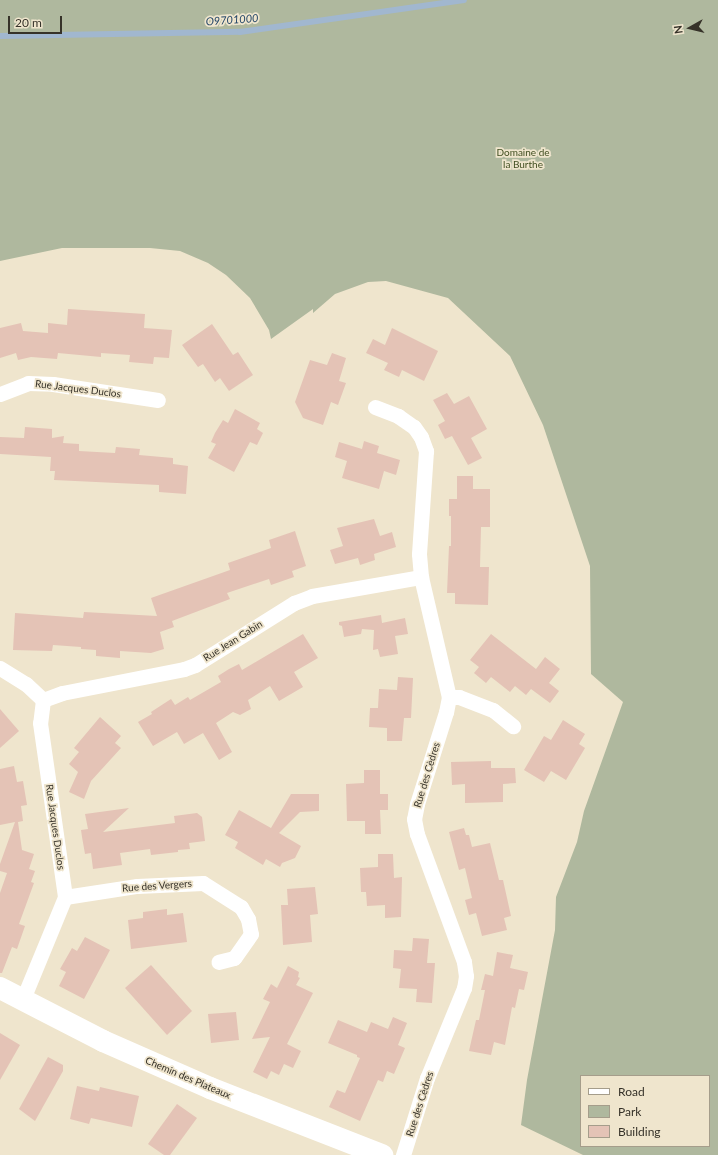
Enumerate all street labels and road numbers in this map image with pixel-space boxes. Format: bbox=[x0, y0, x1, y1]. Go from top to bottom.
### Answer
street label: Rue Jacques Duclos bbox=[34, 378, 122, 400]
street label: Rue Jean Gabin bbox=[201, 618, 265, 664]
street label: Rue des Cèdres bbox=[411, 741, 443, 809]
street label: Rue Jacques Duclos bbox=[43, 783, 67, 871]
street label: Rue des Vergers bbox=[121, 878, 193, 894]
street label: Chemin des Plateaux bbox=[143, 1055, 233, 1101]
street label: Rue des Cèdres bbox=[404, 1070, 436, 1138]

